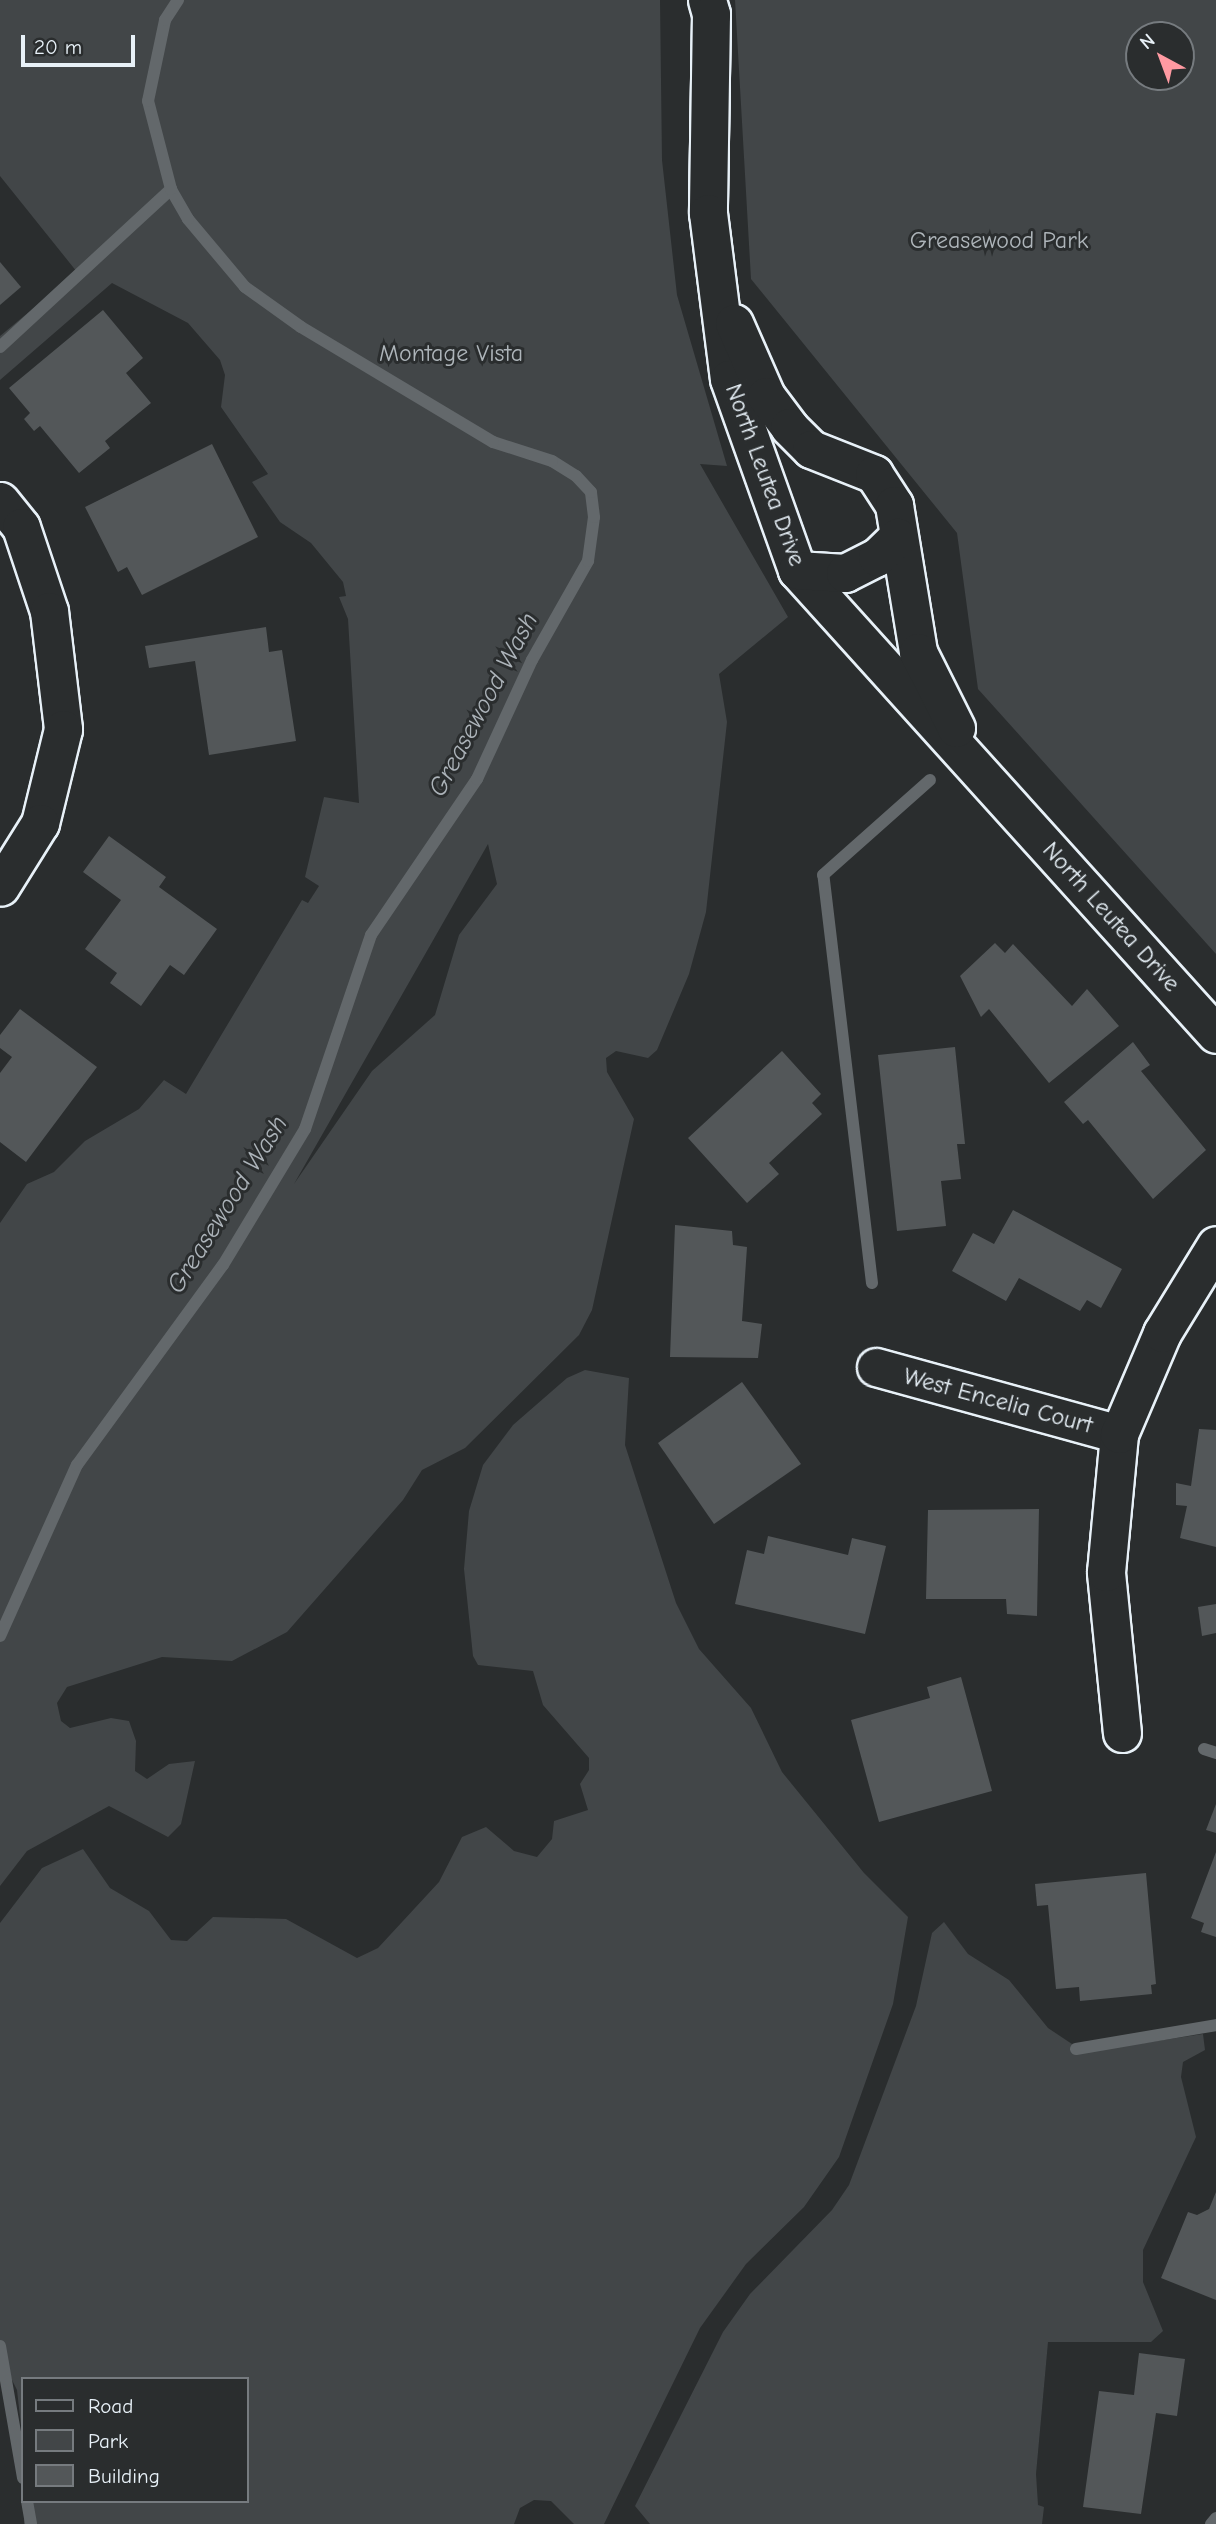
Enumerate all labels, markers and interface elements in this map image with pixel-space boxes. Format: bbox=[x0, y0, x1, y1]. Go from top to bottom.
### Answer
scale bar bbox=[24, 21, 138, 65]
north arrow bbox=[1125, 21, 1195, 91]
text: N bbox=[1136, 29, 1159, 54]
text: 20 m bbox=[34, 35, 82, 59]
park label: Greasewood Park bbox=[910, 227, 1088, 255]
park label: Montage Vista bbox=[379, 340, 523, 368]
street label: North Leutea Drive bbox=[719, 380, 811, 570]
water label: Greasewood Wash bbox=[422, 608, 546, 802]
street label: North Leutea Drive bbox=[1036, 836, 1186, 998]
water label: Greasewood Wash bbox=[161, 1110, 295, 1300]
street label: West Encelia Court bbox=[900, 1362, 1096, 1440]
legend bbox=[21, 2377, 248, 2503]
text: Road bbox=[88, 2394, 133, 2418]
text: Park bbox=[88, 2429, 128, 2453]
text: Building bbox=[88, 2464, 160, 2488]

